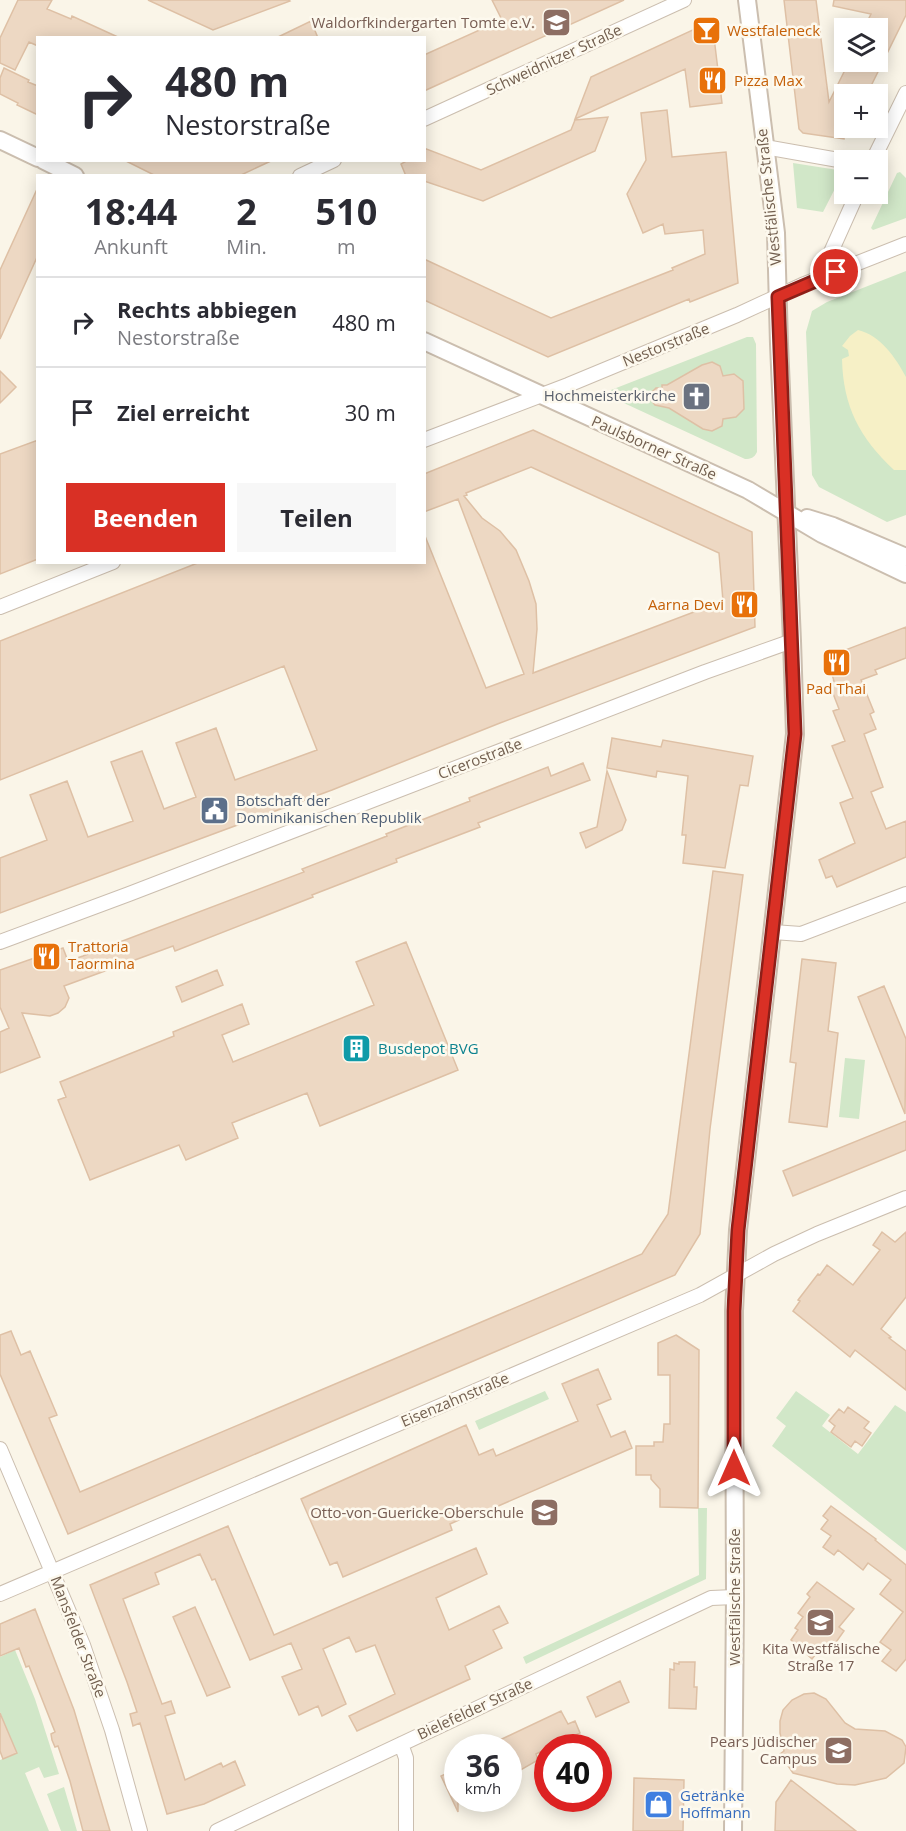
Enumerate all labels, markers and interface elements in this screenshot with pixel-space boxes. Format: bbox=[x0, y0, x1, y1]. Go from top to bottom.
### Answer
school or university icon: Waldorfkindergarten Tomte e.V. bbox=[540, 7, 572, 39]
place label: Waldorfkindergarten Tomte e.V. bbox=[311, 12, 535, 32]
bar icon: Westfaleneck bbox=[690, 15, 722, 47]
map controls bbox=[834, 18, 888, 204]
button: layers bbox=[834, 18, 888, 72]
street label: Schweidnitzer Straße bbox=[483, 19, 625, 99]
place label: Westfaleneck bbox=[727, 20, 820, 40]
text: 480 m bbox=[165, 52, 289, 109]
icon: right bbox=[66, 60, 144, 138]
restaurant icon: Pizza Max bbox=[697, 65, 729, 97]
place label: Pizza Max bbox=[734, 70, 803, 90]
button: + bbox=[834, 84, 888, 138]
text: Nestorstraße bbox=[165, 106, 331, 143]
street label: Westfälische Straße bbox=[751, 128, 785, 266]
button: − bbox=[834, 150, 888, 204]
text: 18:44 bbox=[85, 187, 177, 236]
text: 2 bbox=[236, 187, 257, 236]
text: 510 bbox=[315, 187, 377, 236]
text: Ankunft bbox=[94, 233, 168, 260]
text: Min. bbox=[226, 233, 267, 260]
text: m bbox=[337, 233, 356, 260]
pin bbox=[810, 246, 861, 297]
icon: arrive bbox=[819, 255, 852, 288]
text: Rechts abbiegen bbox=[117, 294, 297, 324]
icon: right bbox=[66, 306, 99, 339]
text: 480 m bbox=[332, 307, 396, 337]
street label: Nestorstraße bbox=[619, 318, 712, 371]
text: Nestorstraße bbox=[117, 324, 240, 351]
church icon: Hochmeisterkirche bbox=[681, 380, 713, 412]
place label: Hochmeisterkirche bbox=[544, 385, 676, 405]
icon: arrive bbox=[66, 396, 99, 429]
text: Ziel erreicht bbox=[117, 397, 250, 427]
text: 30 m bbox=[345, 397, 396, 427]
street label: Paulsborner Straße bbox=[589, 410, 720, 484]
button: Beenden bbox=[66, 483, 225, 552]
button: Teilen bbox=[237, 483, 396, 552]
restaurant icon: Aarna Devi bbox=[729, 589, 761, 621]
place label: Aarna Devi bbox=[648, 594, 724, 614]
restaurant icon: Pad Thai bbox=[820, 646, 852, 678]
place label: Pad Thai bbox=[806, 678, 866, 698]
street label: Cicerostraße bbox=[435, 733, 525, 783]
place label: Botschaft der Dominikanischen Republik bbox=[236, 790, 422, 827]
public building icon: Botschaft der Dominikanischen Republik bbox=[199, 794, 231, 826]
place label: Trattoria Taormina bbox=[68, 936, 135, 973]
restaurant icon: Trattoria Taormina bbox=[31, 940, 63, 972]
building icon: Busdepot BVG bbox=[341, 1033, 373, 1065]
place label: Busdepot BVG bbox=[378, 1038, 479, 1058]
street label: Eisenzahnstraße bbox=[398, 1367, 512, 1431]
position arrow bbox=[702, 1436, 766, 1500]
school or university icon: Otto-von-Guericke-Oberschule bbox=[529, 1497, 561, 1529]
place label: Otto-von-Guericke-Oberschule bbox=[310, 1502, 524, 1522]
street label: Westfälische Straße bbox=[724, 1528, 744, 1666]
street label: Mansfelder Straße bbox=[47, 1573, 111, 1700]
school or university icon: Kita Westfälische Straße 17 bbox=[805, 1606, 837, 1638]
place label: Kita Westfälische Straße 17 bbox=[762, 1638, 880, 1675]
street label: Bielefelder Straße bbox=[414, 1673, 535, 1744]
place label: Pears Jüdischer Campus bbox=[710, 1731, 817, 1768]
speed limit sign: 40 bbox=[534, 1734, 612, 1812]
school or university icon: Pears Jüdischer Campus bbox=[822, 1735, 854, 1767]
text: 36 bbox=[466, 1745, 500, 1786]
text: km/h bbox=[465, 1778, 501, 1798]
place label: Getränke Hoffmann bbox=[680, 1785, 751, 1822]
shop icon: Getränke Hoffmann bbox=[643, 1789, 675, 1821]

